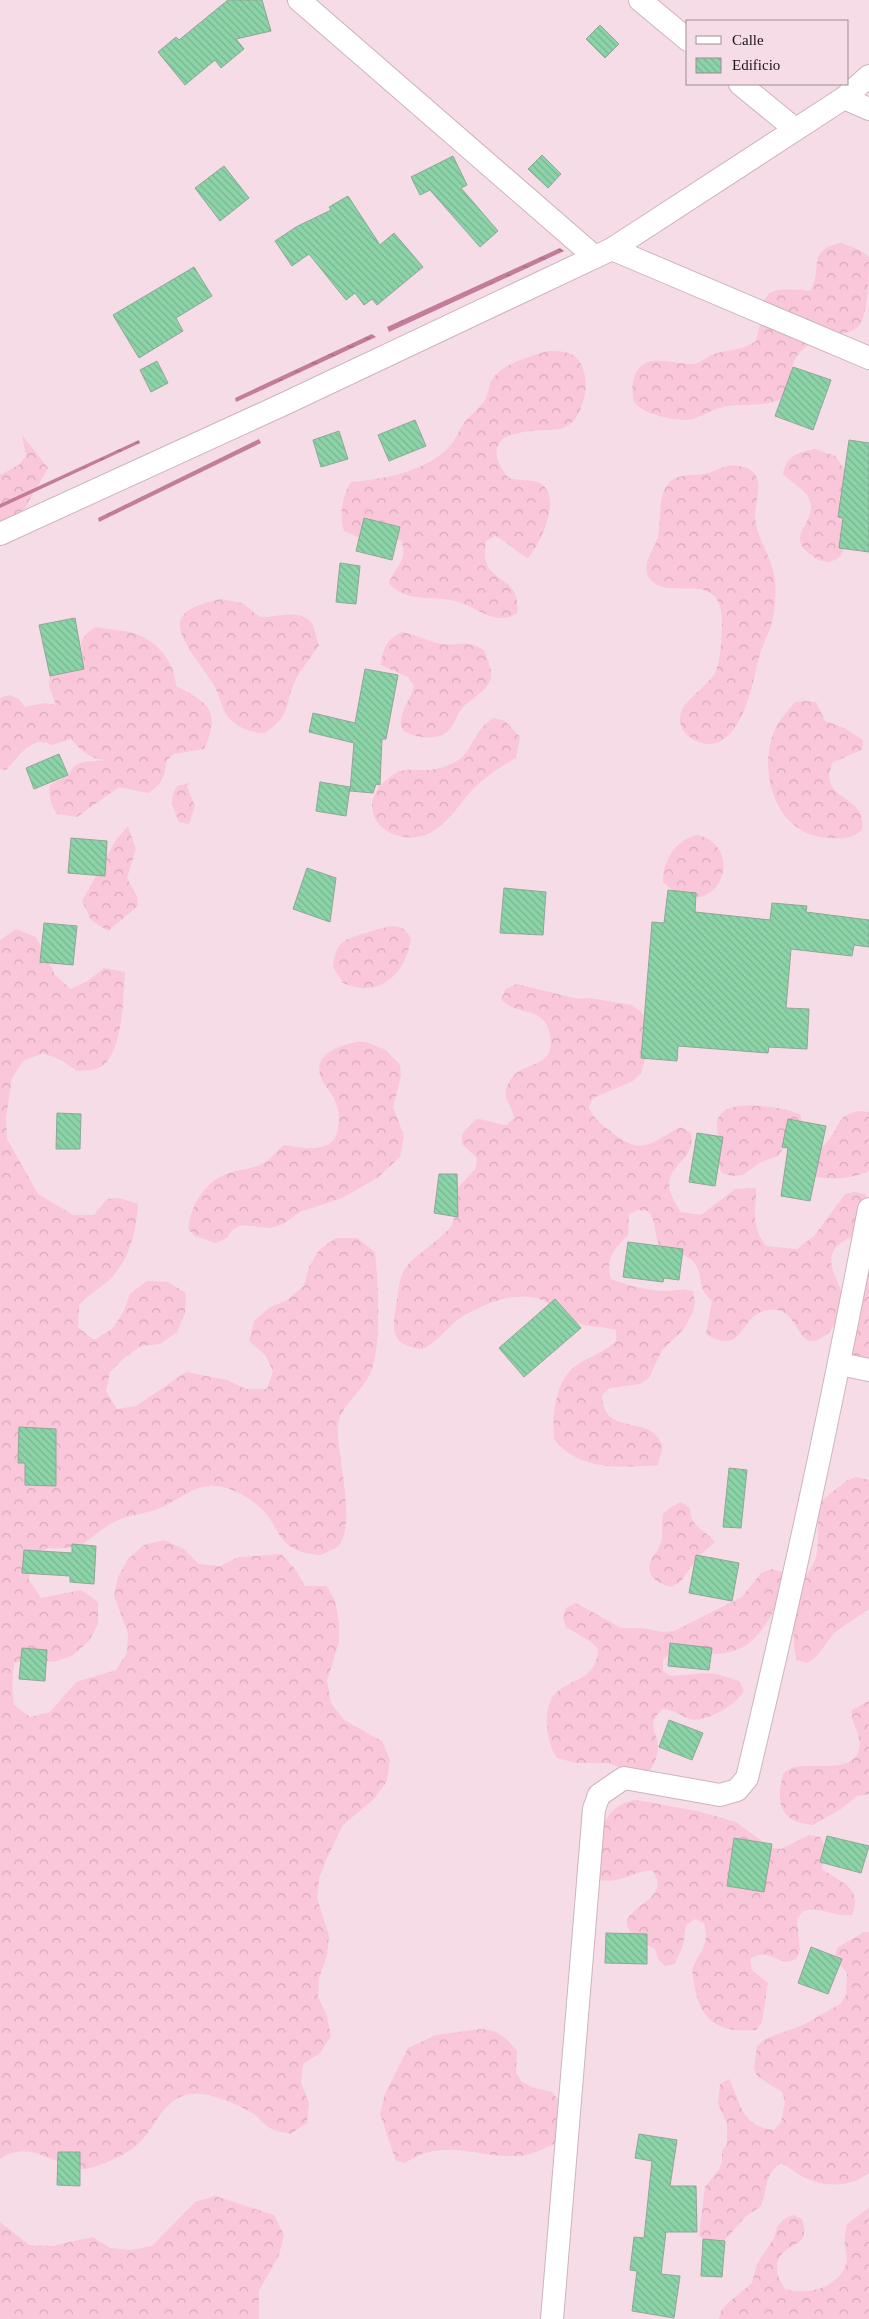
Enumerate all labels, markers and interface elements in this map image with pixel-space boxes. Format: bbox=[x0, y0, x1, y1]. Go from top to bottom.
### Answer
legend bbox=[686, 20, 849, 85]
text: Calle bbox=[732, 32, 764, 48]
text: Edificio bbox=[732, 57, 780, 73]

